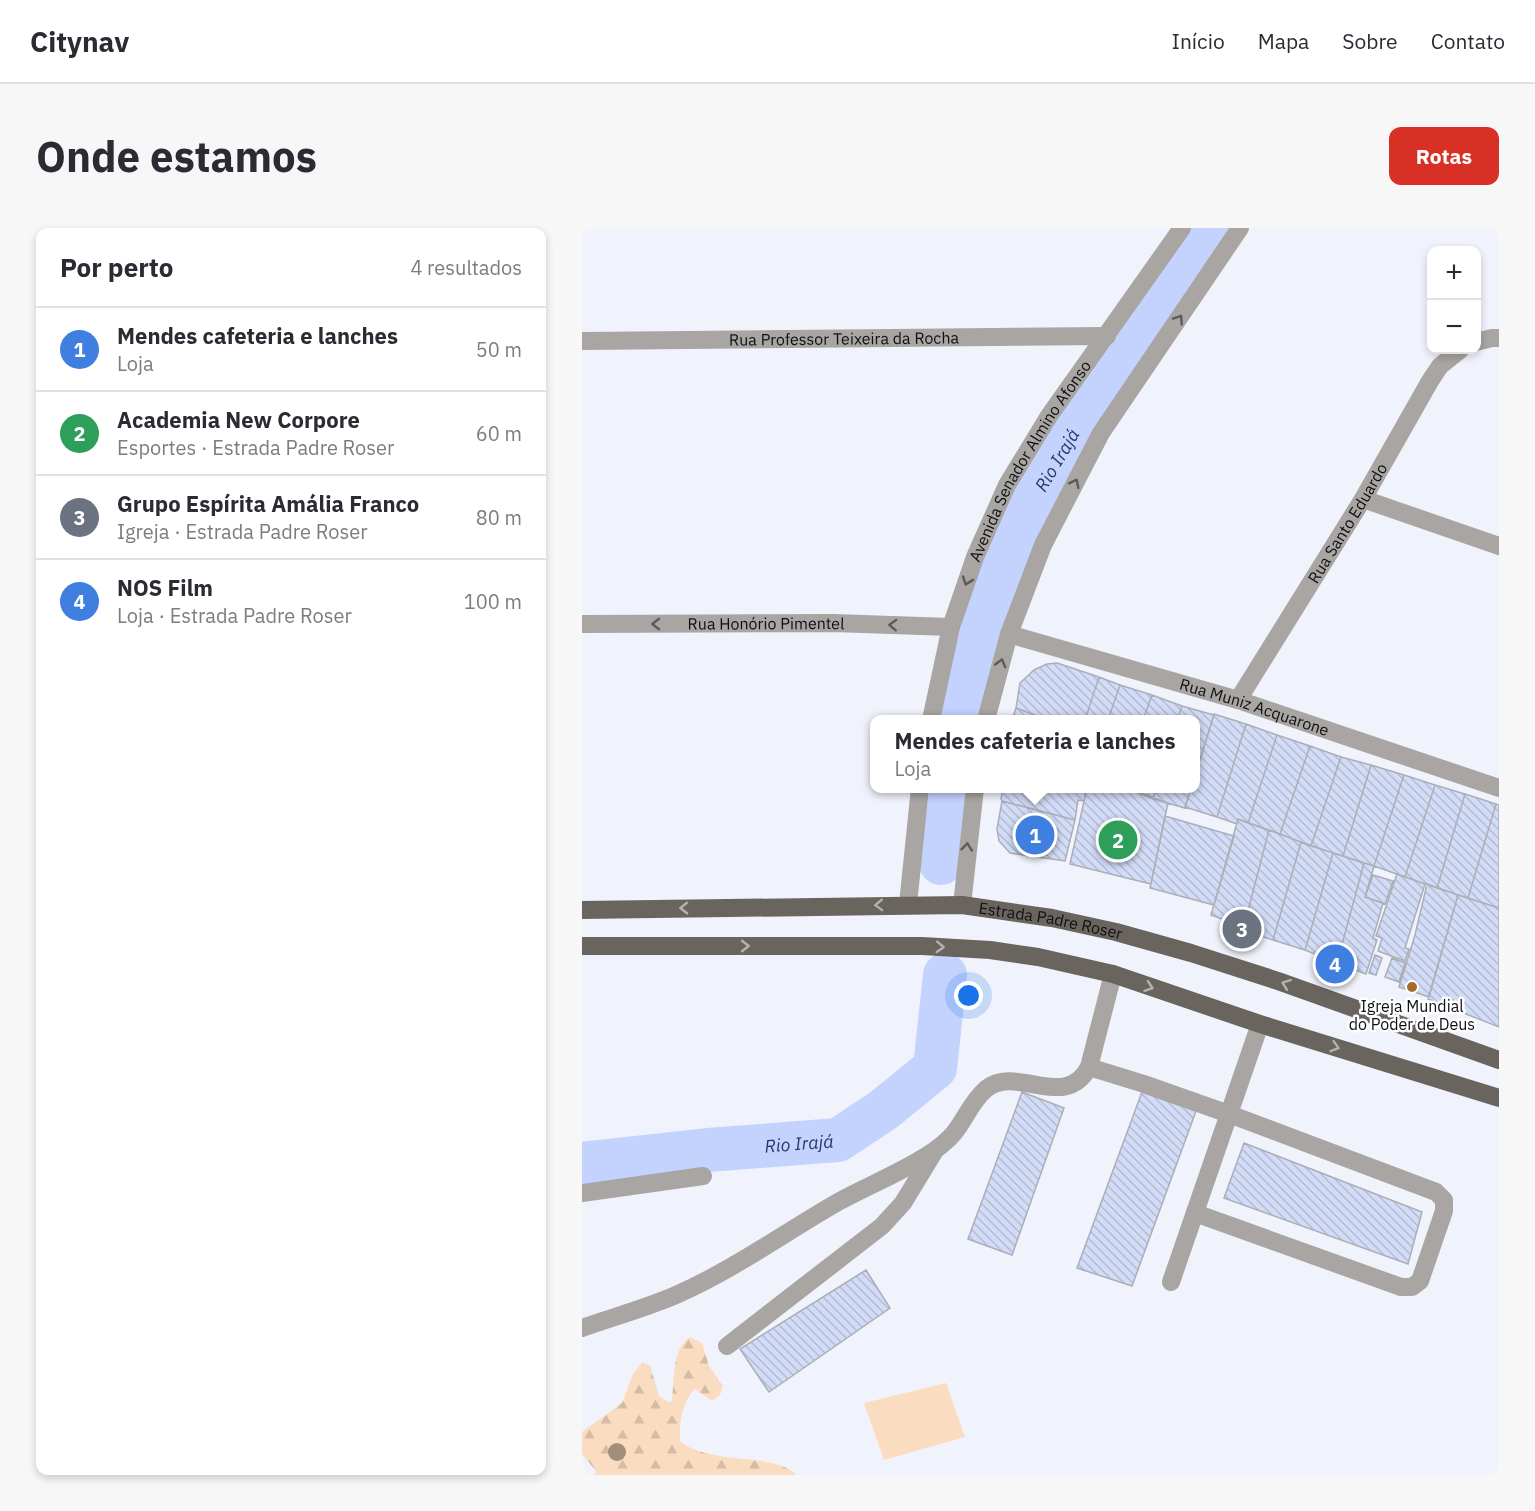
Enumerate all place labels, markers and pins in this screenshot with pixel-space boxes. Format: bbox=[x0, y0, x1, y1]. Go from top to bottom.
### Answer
pin: 1 bbox=[1016, 812, 1054, 858]
pin: 2 bbox=[1098, 818, 1138, 862]
pin: 3 bbox=[1222, 906, 1262, 952]
pin: 4 bbox=[1316, 942, 1354, 986]
marker: Igreja Mundial do Poder de Deus bbox=[1405, 980, 1419, 994]
place label: Igreja Mundial do Poder de Deus bbox=[1349, 996, 1475, 1034]

